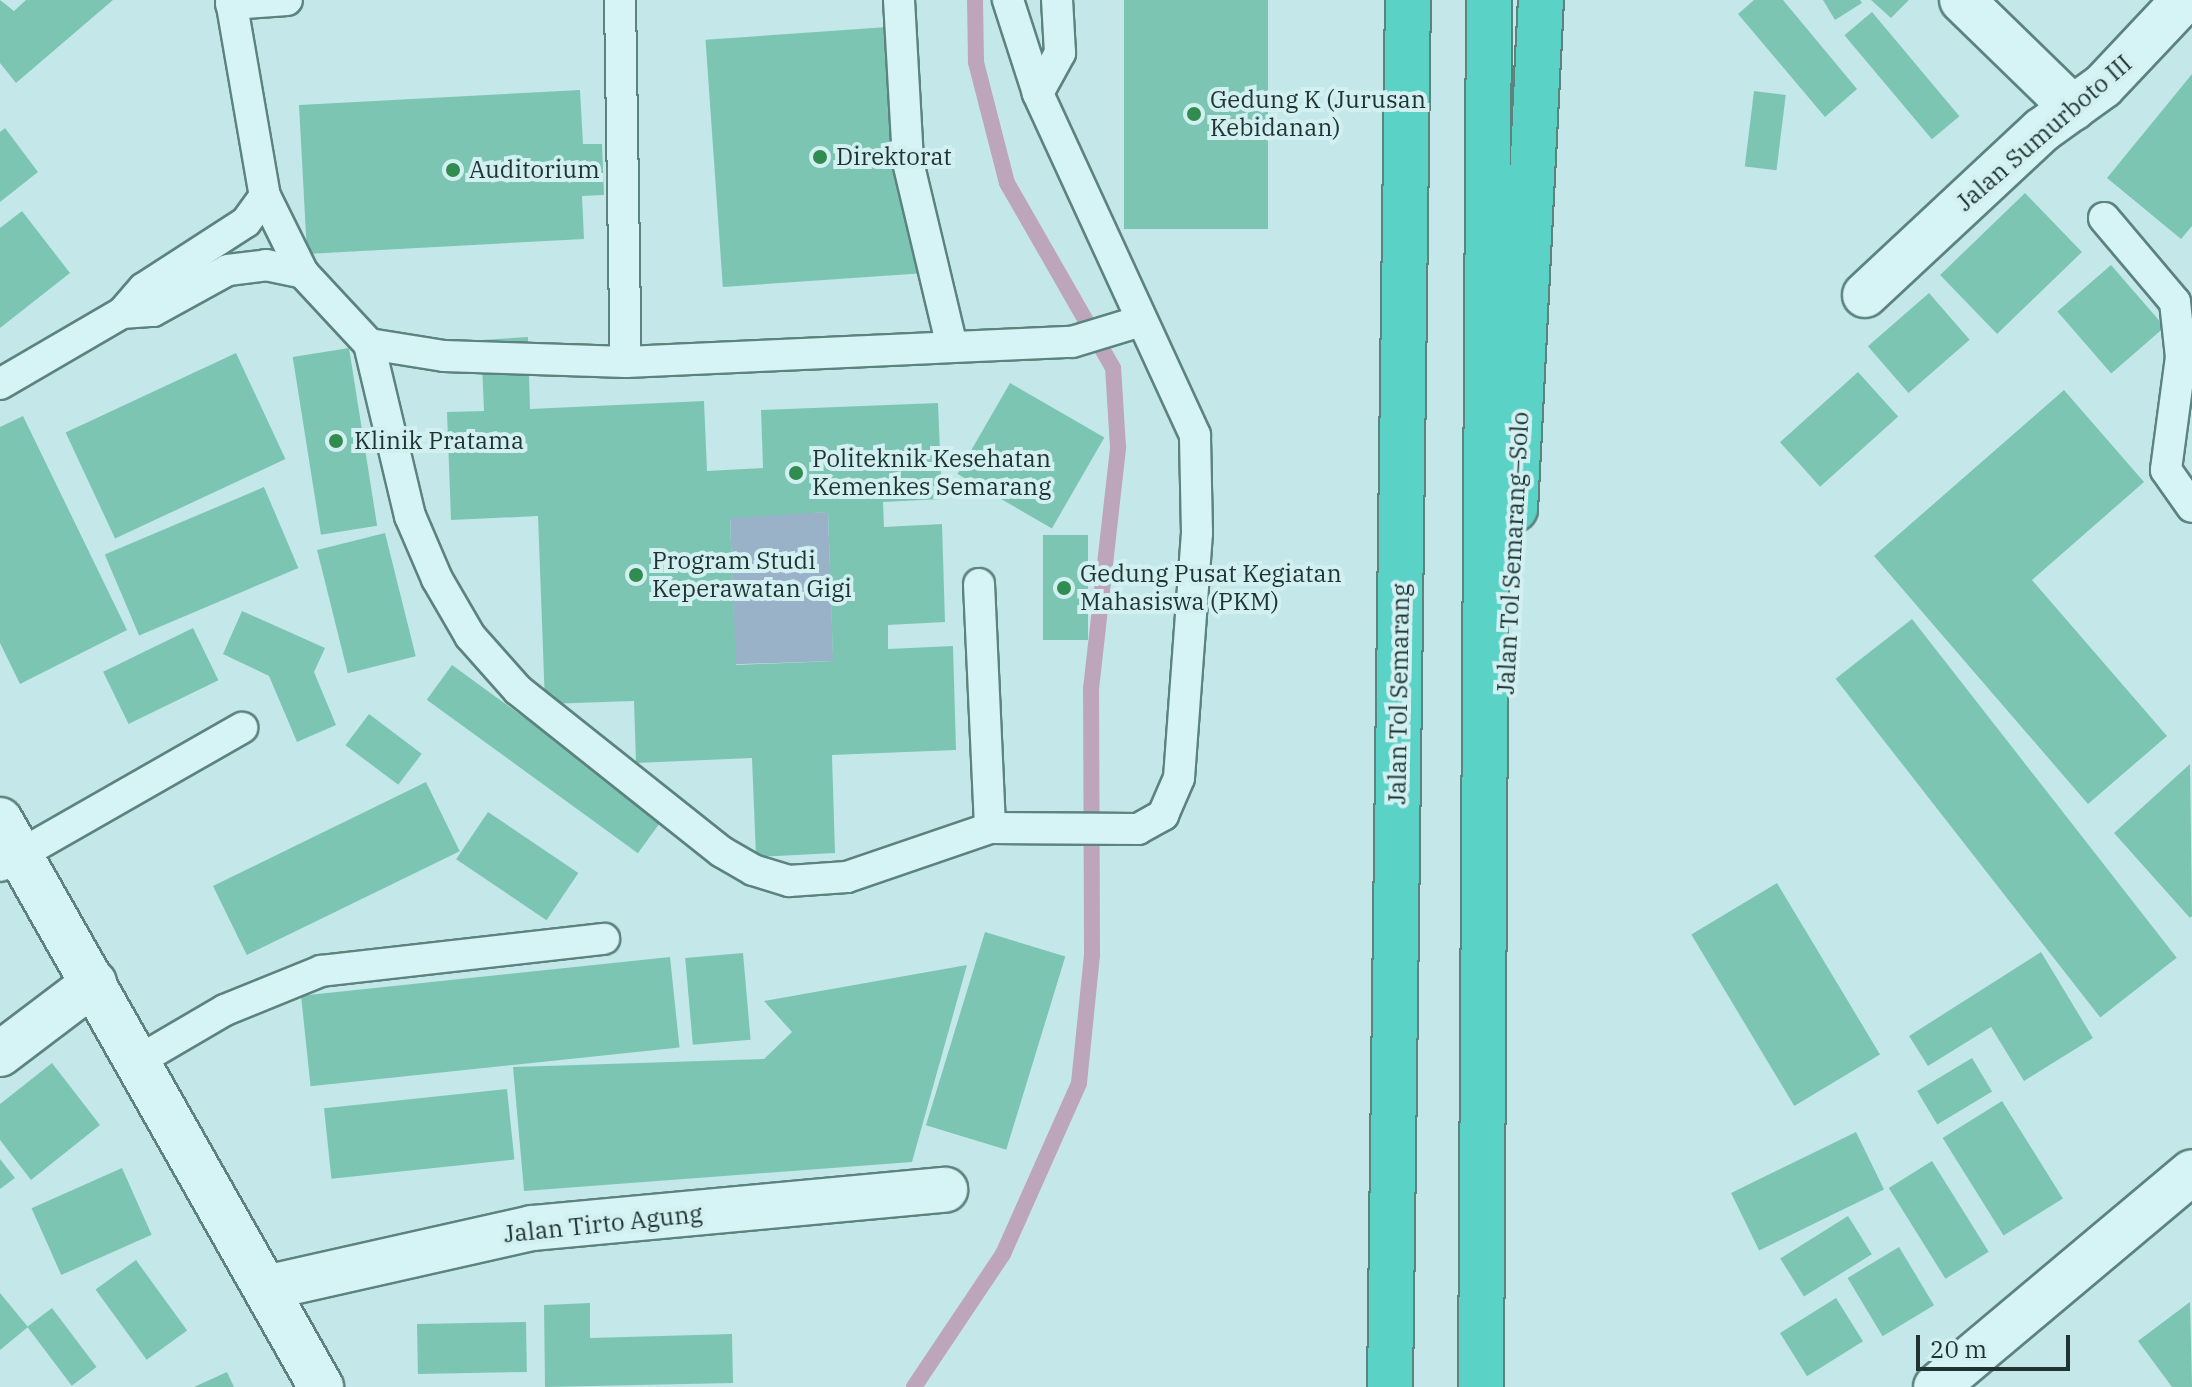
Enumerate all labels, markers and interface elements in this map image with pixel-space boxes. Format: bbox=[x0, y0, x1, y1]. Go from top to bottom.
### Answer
street label: Jalan Sumurboto III bbox=[1950, 49, 2138, 217]
place label: Gedung K (Jurusan Kebidanan) bbox=[1210, 86, 1426, 142]
marker: Gedung K (Jurusan Kebidanan) bbox=[1185, 105, 1203, 123]
place label: Direktorat bbox=[836, 143, 952, 171]
marker: Direktorat bbox=[811, 148, 829, 166]
place label: Auditorium bbox=[469, 156, 600, 184]
marker: Auditorium bbox=[444, 161, 462, 179]
street label: Jalan Tol Semarang–Solo bbox=[1491, 411, 1535, 695]
place label: Klinik Pratama bbox=[354, 427, 524, 455]
marker: Klinik Pratama bbox=[325, 430, 347, 452]
place label: Politeknik Kesehatan Kemenkes Semarang bbox=[812, 445, 1051, 501]
marker: Politeknik Kesehatan Kemenkes Semarang bbox=[787, 464, 805, 482]
place label: Program Studi Keperawatan Gigi bbox=[652, 547, 852, 603]
place label: Gedung Pusat Kegiatan Mahasiswa (PKM) bbox=[1080, 560, 1342, 616]
marker: Program Studi Keperawatan Gigi bbox=[627, 566, 645, 584]
marker: Gedung Pusat Kegiatan Mahasiswa (PKM) bbox=[1055, 579, 1073, 597]
street label: Jalan Tol Semarang bbox=[1383, 583, 1415, 805]
street label: Jalan Tirto Agung bbox=[502, 1199, 704, 1249]
scale bar bbox=[1920, 1319, 2074, 1369]
text: 20 m bbox=[1930, 1333, 1987, 1365]

